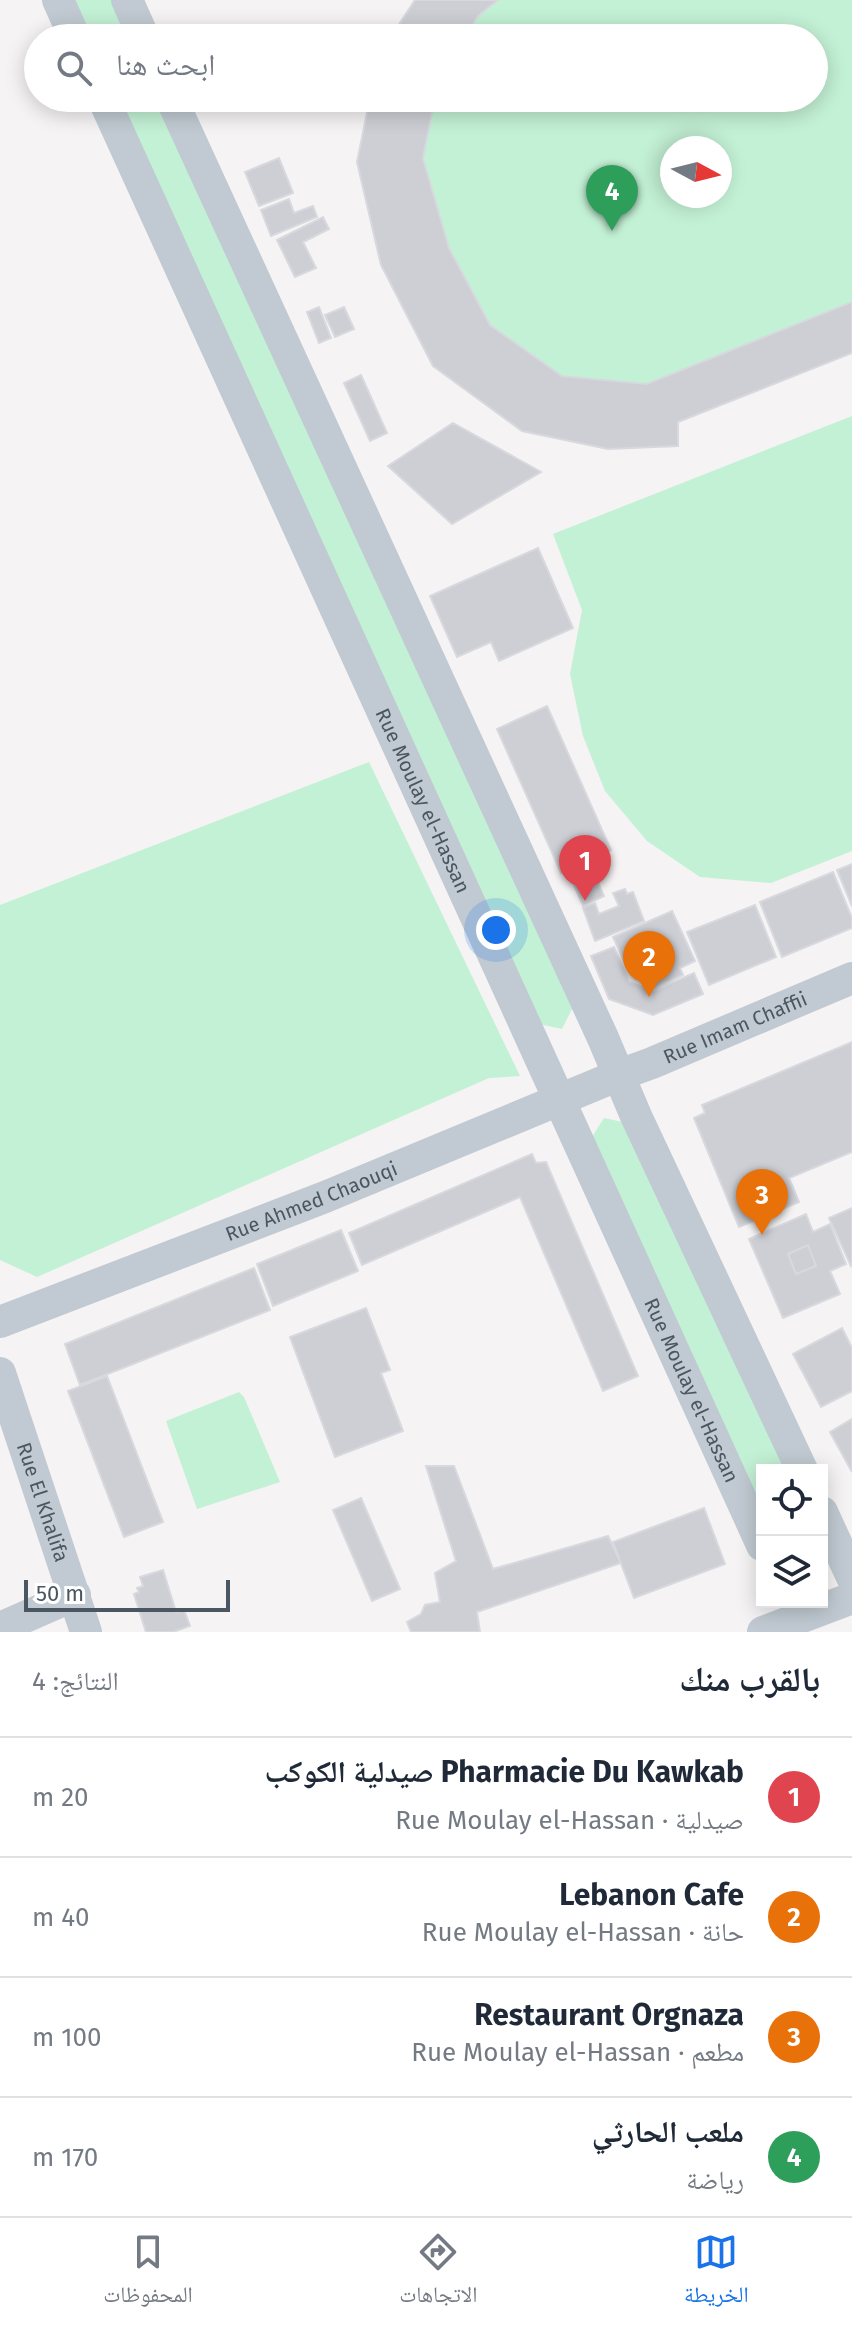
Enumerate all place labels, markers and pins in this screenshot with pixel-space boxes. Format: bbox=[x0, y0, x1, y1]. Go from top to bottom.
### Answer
pin: 4 bbox=[586, 165, 638, 231]
pin: 1 bbox=[559, 835, 611, 901]
pin: 2 bbox=[623, 931, 675, 997]
pin: 3 bbox=[736, 1169, 788, 1235]

